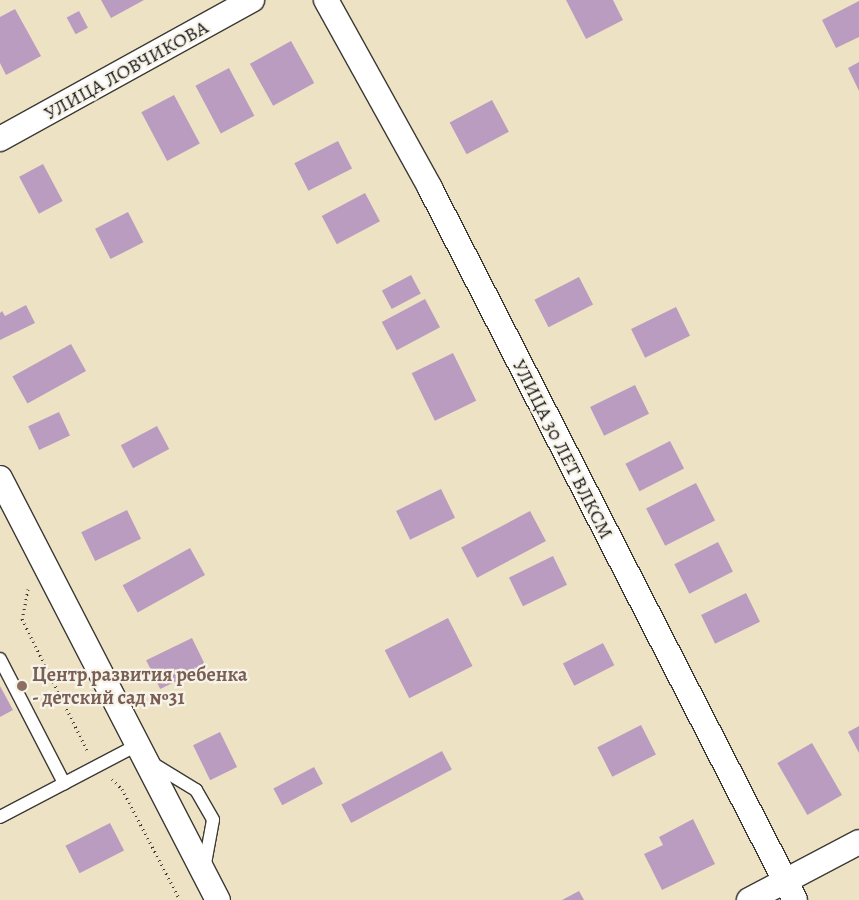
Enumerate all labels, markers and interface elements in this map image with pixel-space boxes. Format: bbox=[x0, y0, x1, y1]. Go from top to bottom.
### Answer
street label: УЛИЦА ЛОВЧИКОВА bbox=[40, 15, 212, 125]
street label: УЛИЦА 30 ЛЕТ ВЛКСМ bbox=[507, 355, 619, 543]
place label: Центр развития ребенка - детский сад №31 bbox=[32, 662, 248, 709]
marker: Центр развития ребенка - детский сад №31 bbox=[16, 680, 28, 692]

